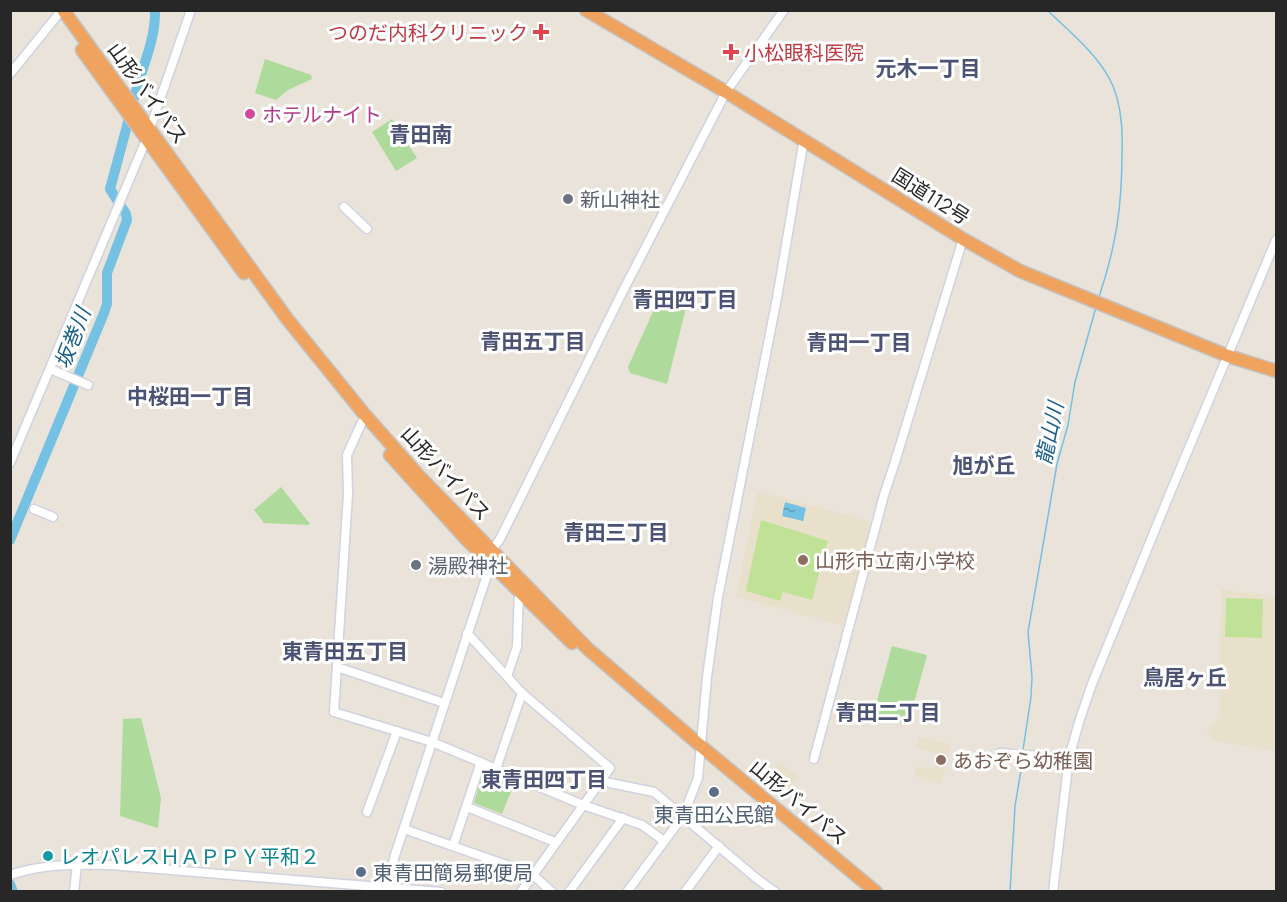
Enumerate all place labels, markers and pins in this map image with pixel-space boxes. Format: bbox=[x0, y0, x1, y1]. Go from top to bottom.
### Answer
place label: つのだ内科クリニック bbox=[328, 19, 528, 46]
marker: つのだ内科クリニック bbox=[532, 23, 550, 41]
place label: 小松眼科医院 bbox=[744, 39, 864, 66]
marker: 小松眼科医院 bbox=[722, 43, 740, 61]
place label: ホテルナイト bbox=[262, 101, 382, 128]
marker: ホテルナイト bbox=[243, 107, 257, 121]
place label: 新山神社 bbox=[580, 186, 660, 213]
marker: 新山神社 bbox=[561, 192, 575, 206]
place label: 山形市立南小学校 bbox=[815, 547, 975, 574]
place label: 湯殿神社 bbox=[428, 552, 508, 579]
marker: 山形市立南小学校 bbox=[796, 553, 810, 567]
marker: 湯殿神社 bbox=[409, 558, 423, 572]
place label: あおぞら幼稚園 bbox=[953, 747, 1093, 774]
marker: あおぞら幼稚園 bbox=[934, 753, 948, 767]
marker: 東青田公民館 bbox=[707, 785, 721, 799]
place label: 東青田公民館 bbox=[654, 801, 774, 828]
place label: レオパレスＨＡＰＰＹ平和２ bbox=[60, 843, 320, 870]
marker: レオパレスＨＡＰＰＹ平和２ bbox=[41, 849, 55, 863]
place label: 東青田簡易郵便局 bbox=[373, 859, 533, 886]
marker: 東青田簡易郵便局 bbox=[354, 865, 368, 879]

